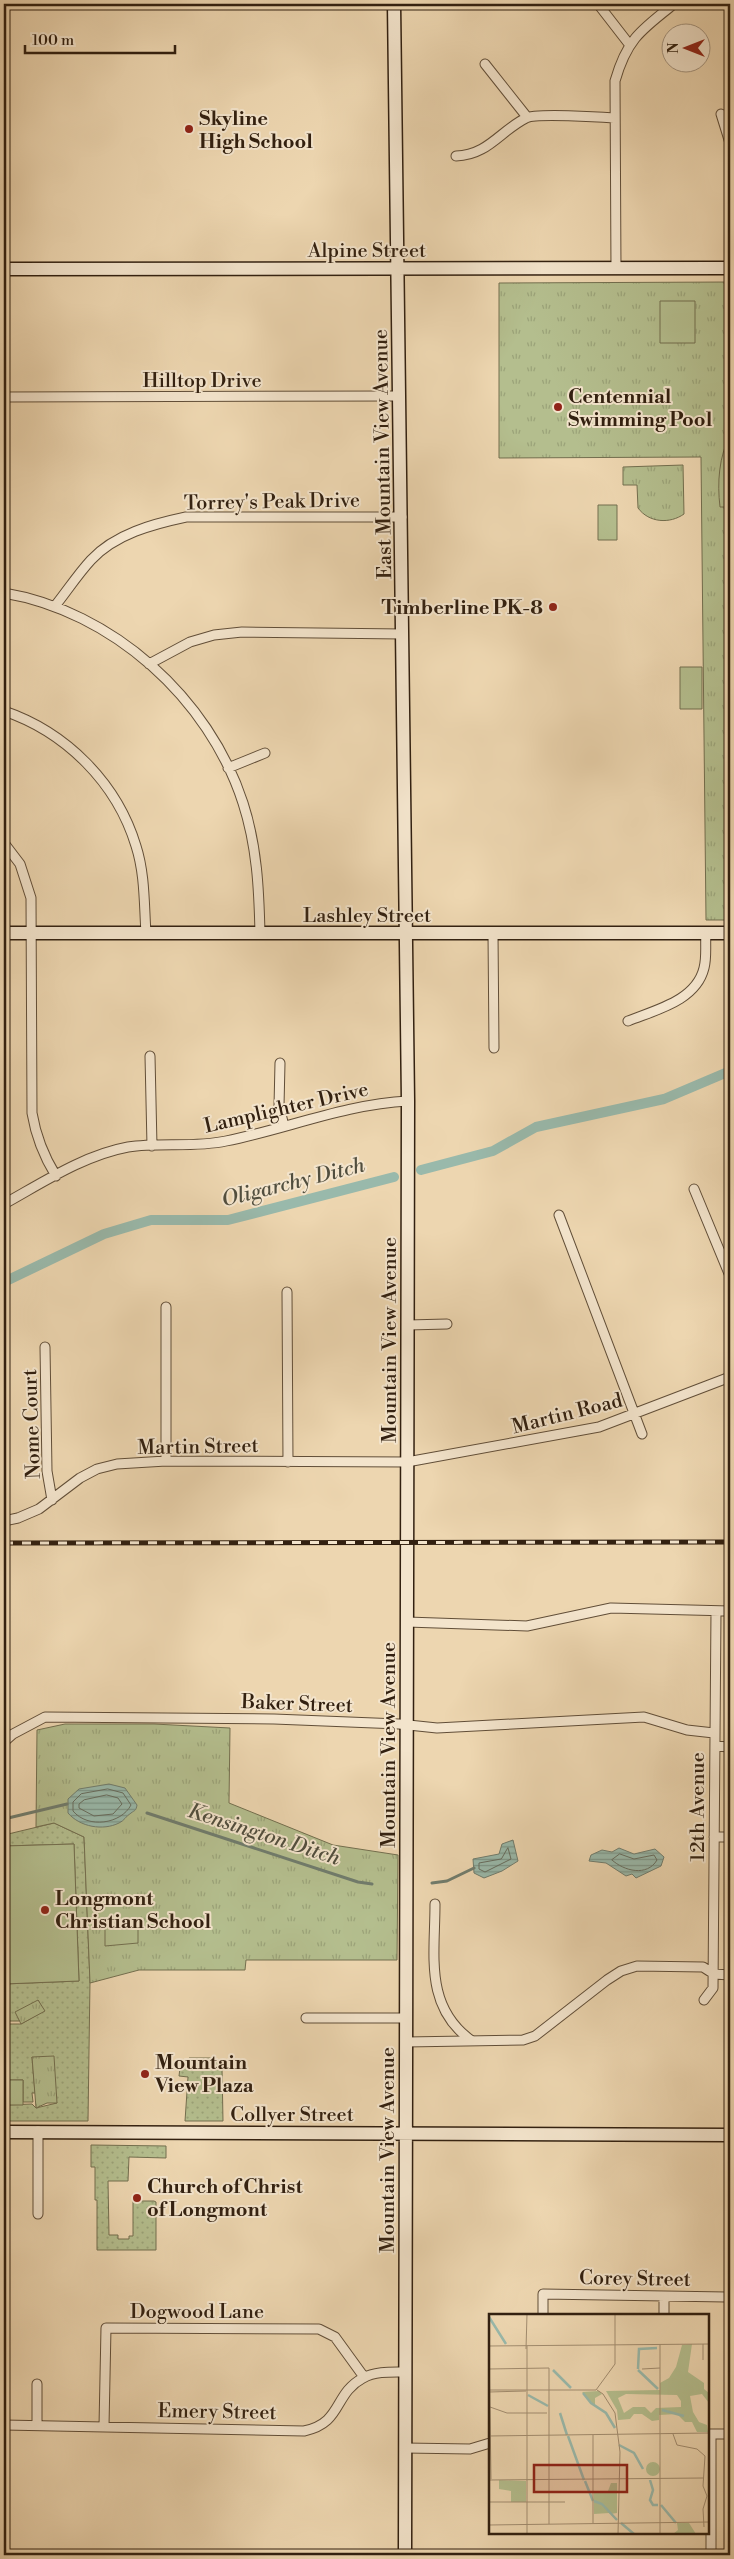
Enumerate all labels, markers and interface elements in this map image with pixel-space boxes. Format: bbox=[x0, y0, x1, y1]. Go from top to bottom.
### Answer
scale bar bbox=[25, 22, 175, 54]
north arrow bbox=[662, 22, 712, 72]
text: 100 m bbox=[32, 31, 74, 50]
text: N bbox=[665, 42, 683, 54]
place label: Skyline High School bbox=[199, 107, 313, 155]
marker: Skyline High School bbox=[183, 123, 195, 135]
street label: Alpine Street bbox=[307, 239, 426, 264]
street label: East Mountain View Avenue bbox=[369, 329, 398, 579]
street label: Hilltop Drive bbox=[142, 369, 262, 394]
place label: Centennial Swimming Pool bbox=[568, 385, 713, 433]
marker: Centennial Swimming Pool bbox=[552, 401, 564, 413]
street label: Torrey's Peak Drive bbox=[184, 488, 360, 517]
place label: Timberline PK-8 bbox=[381, 596, 543, 621]
marker: Timberline PK-8 bbox=[547, 601, 559, 613]
street label: Lashley Street bbox=[303, 904, 431, 929]
street label: Lamplighter Drive bbox=[202, 1077, 371, 1140]
water label: Oligarchy Ditch bbox=[219, 1153, 368, 1213]
street label: Mountain View Avenue bbox=[378, 1237, 403, 1443]
street label: Nome Court bbox=[18, 1368, 47, 1479]
street label: Martin Road bbox=[509, 1388, 626, 1440]
street label: Martin Street bbox=[137, 1434, 259, 1461]
street label: Mountain View Avenue bbox=[377, 1642, 402, 1848]
street label: Baker Street bbox=[240, 1690, 353, 1719]
street label: 12th Avenue bbox=[686, 1752, 711, 1862]
water label: Kensington Ditch bbox=[184, 1798, 343, 1872]
place label: Longmont Christian School bbox=[55, 1887, 212, 1935]
marker: Longmont Christian School bbox=[39, 1904, 51, 1916]
street label: Mountain View Avenue bbox=[376, 2047, 401, 2253]
place label: Mountain View Plaza bbox=[154, 2051, 254, 2099]
marker: Mountain View Plaza bbox=[139, 2068, 151, 2080]
street label: Collyer Street bbox=[230, 2103, 354, 2128]
place label: Church of Christ of Longmont bbox=[147, 2175, 304, 2223]
marker: Church of Christ of Longmont bbox=[131, 2192, 143, 2204]
street label: Corey Street bbox=[579, 2266, 691, 2293]
street label: Dogwood Lane bbox=[130, 2300, 264, 2325]
inset map bbox=[489, 2314, 709, 2534]
street label: Emery Street bbox=[157, 2399, 277, 2426]

